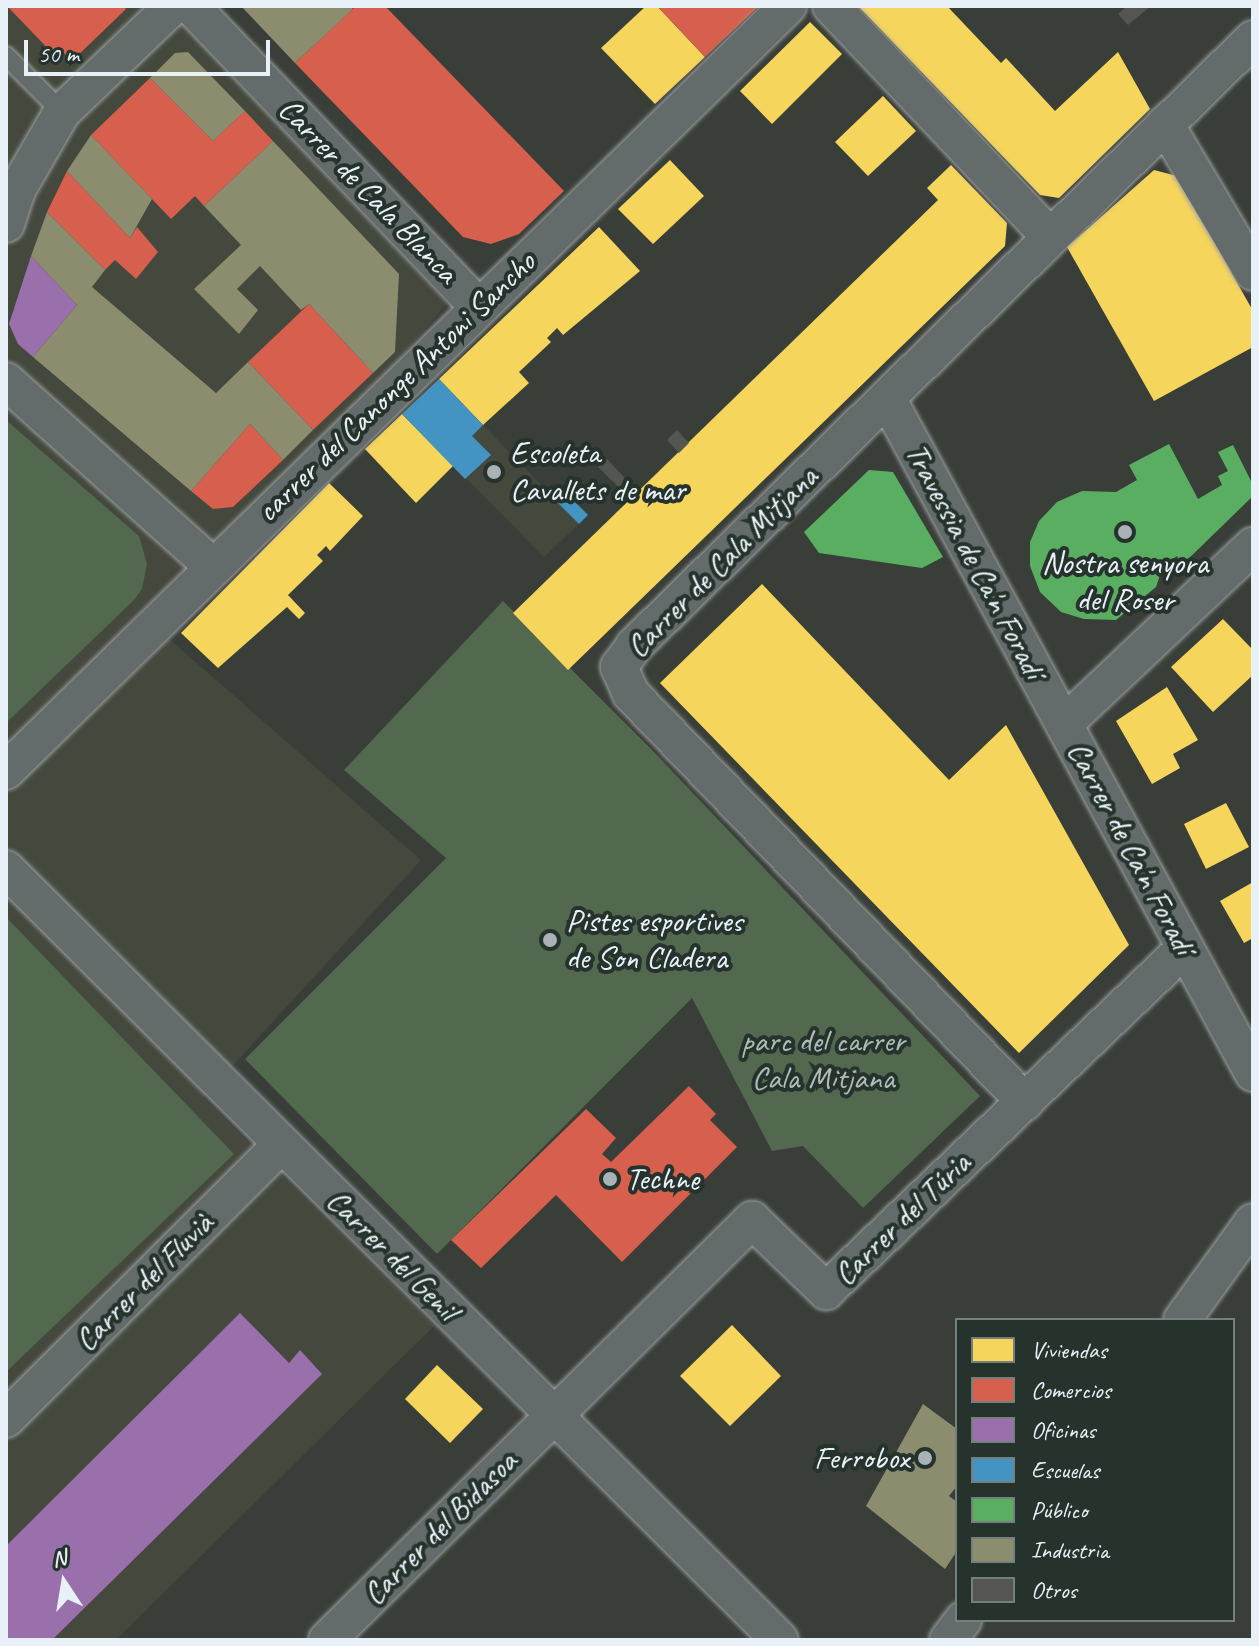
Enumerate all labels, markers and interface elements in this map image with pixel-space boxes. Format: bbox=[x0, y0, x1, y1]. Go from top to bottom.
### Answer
scale bar bbox=[28, 24, 274, 74]
text: 50 m bbox=[38, 39, 79, 69]
street label: Carrer de Cala Blanca bbox=[270, 90, 466, 292]
street label: carrer del Canonge Antoni Sancho bbox=[248, 243, 544, 531]
place label: Escoleta Cavallets de mar bbox=[510, 435, 686, 510]
street label: Travessia de Ca'n Foradí bbox=[897, 436, 1053, 686]
street label: Carrer de Cala Mitjana bbox=[618, 458, 826, 666]
marker: Escoleta Cavallets de mar bbox=[485, 463, 503, 481]
marker: Nostra senyora del Roser bbox=[1116, 523, 1134, 541]
place label: Nostra senyora del Roser bbox=[1042, 545, 1208, 620]
street label: Carrer de Ca'n Foradí bbox=[1059, 735, 1203, 961]
place label: Pistes esportives de Son Cladera bbox=[566, 903, 742, 978]
marker: Pistes esportives de Son Cladera bbox=[541, 931, 559, 949]
park label: parc del carrer Cala Mitjana bbox=[741, 1023, 905, 1098]
street label: Carrer del Túria bbox=[826, 1144, 978, 1294]
place label: Techne bbox=[626, 1160, 699, 1198]
marker: Techne bbox=[601, 1170, 619, 1188]
street label: Carrer del Genil bbox=[318, 1181, 466, 1329]
street label: Carrer del Fluvià bbox=[66, 1204, 222, 1360]
legend bbox=[955, 1318, 1235, 1622]
text: Viviendas bbox=[1031, 1335, 1107, 1365]
text: Comercios bbox=[1031, 1375, 1111, 1405]
text: Oficinas bbox=[1031, 1415, 1096, 1445]
place label: Ferrobox bbox=[814, 1439, 909, 1477]
street label: Carrer del Bidasoa bbox=[355, 1443, 525, 1613]
marker: Ferrobox bbox=[916, 1449, 934, 1467]
text: Escuelas bbox=[1031, 1455, 1099, 1485]
text: Público bbox=[1031, 1495, 1087, 1525]
text: Industria bbox=[1031, 1535, 1109, 1565]
north arrow bbox=[24, 1542, 104, 1622]
text: N bbox=[49, 1543, 69, 1574]
text: Otros bbox=[1031, 1575, 1077, 1605]

